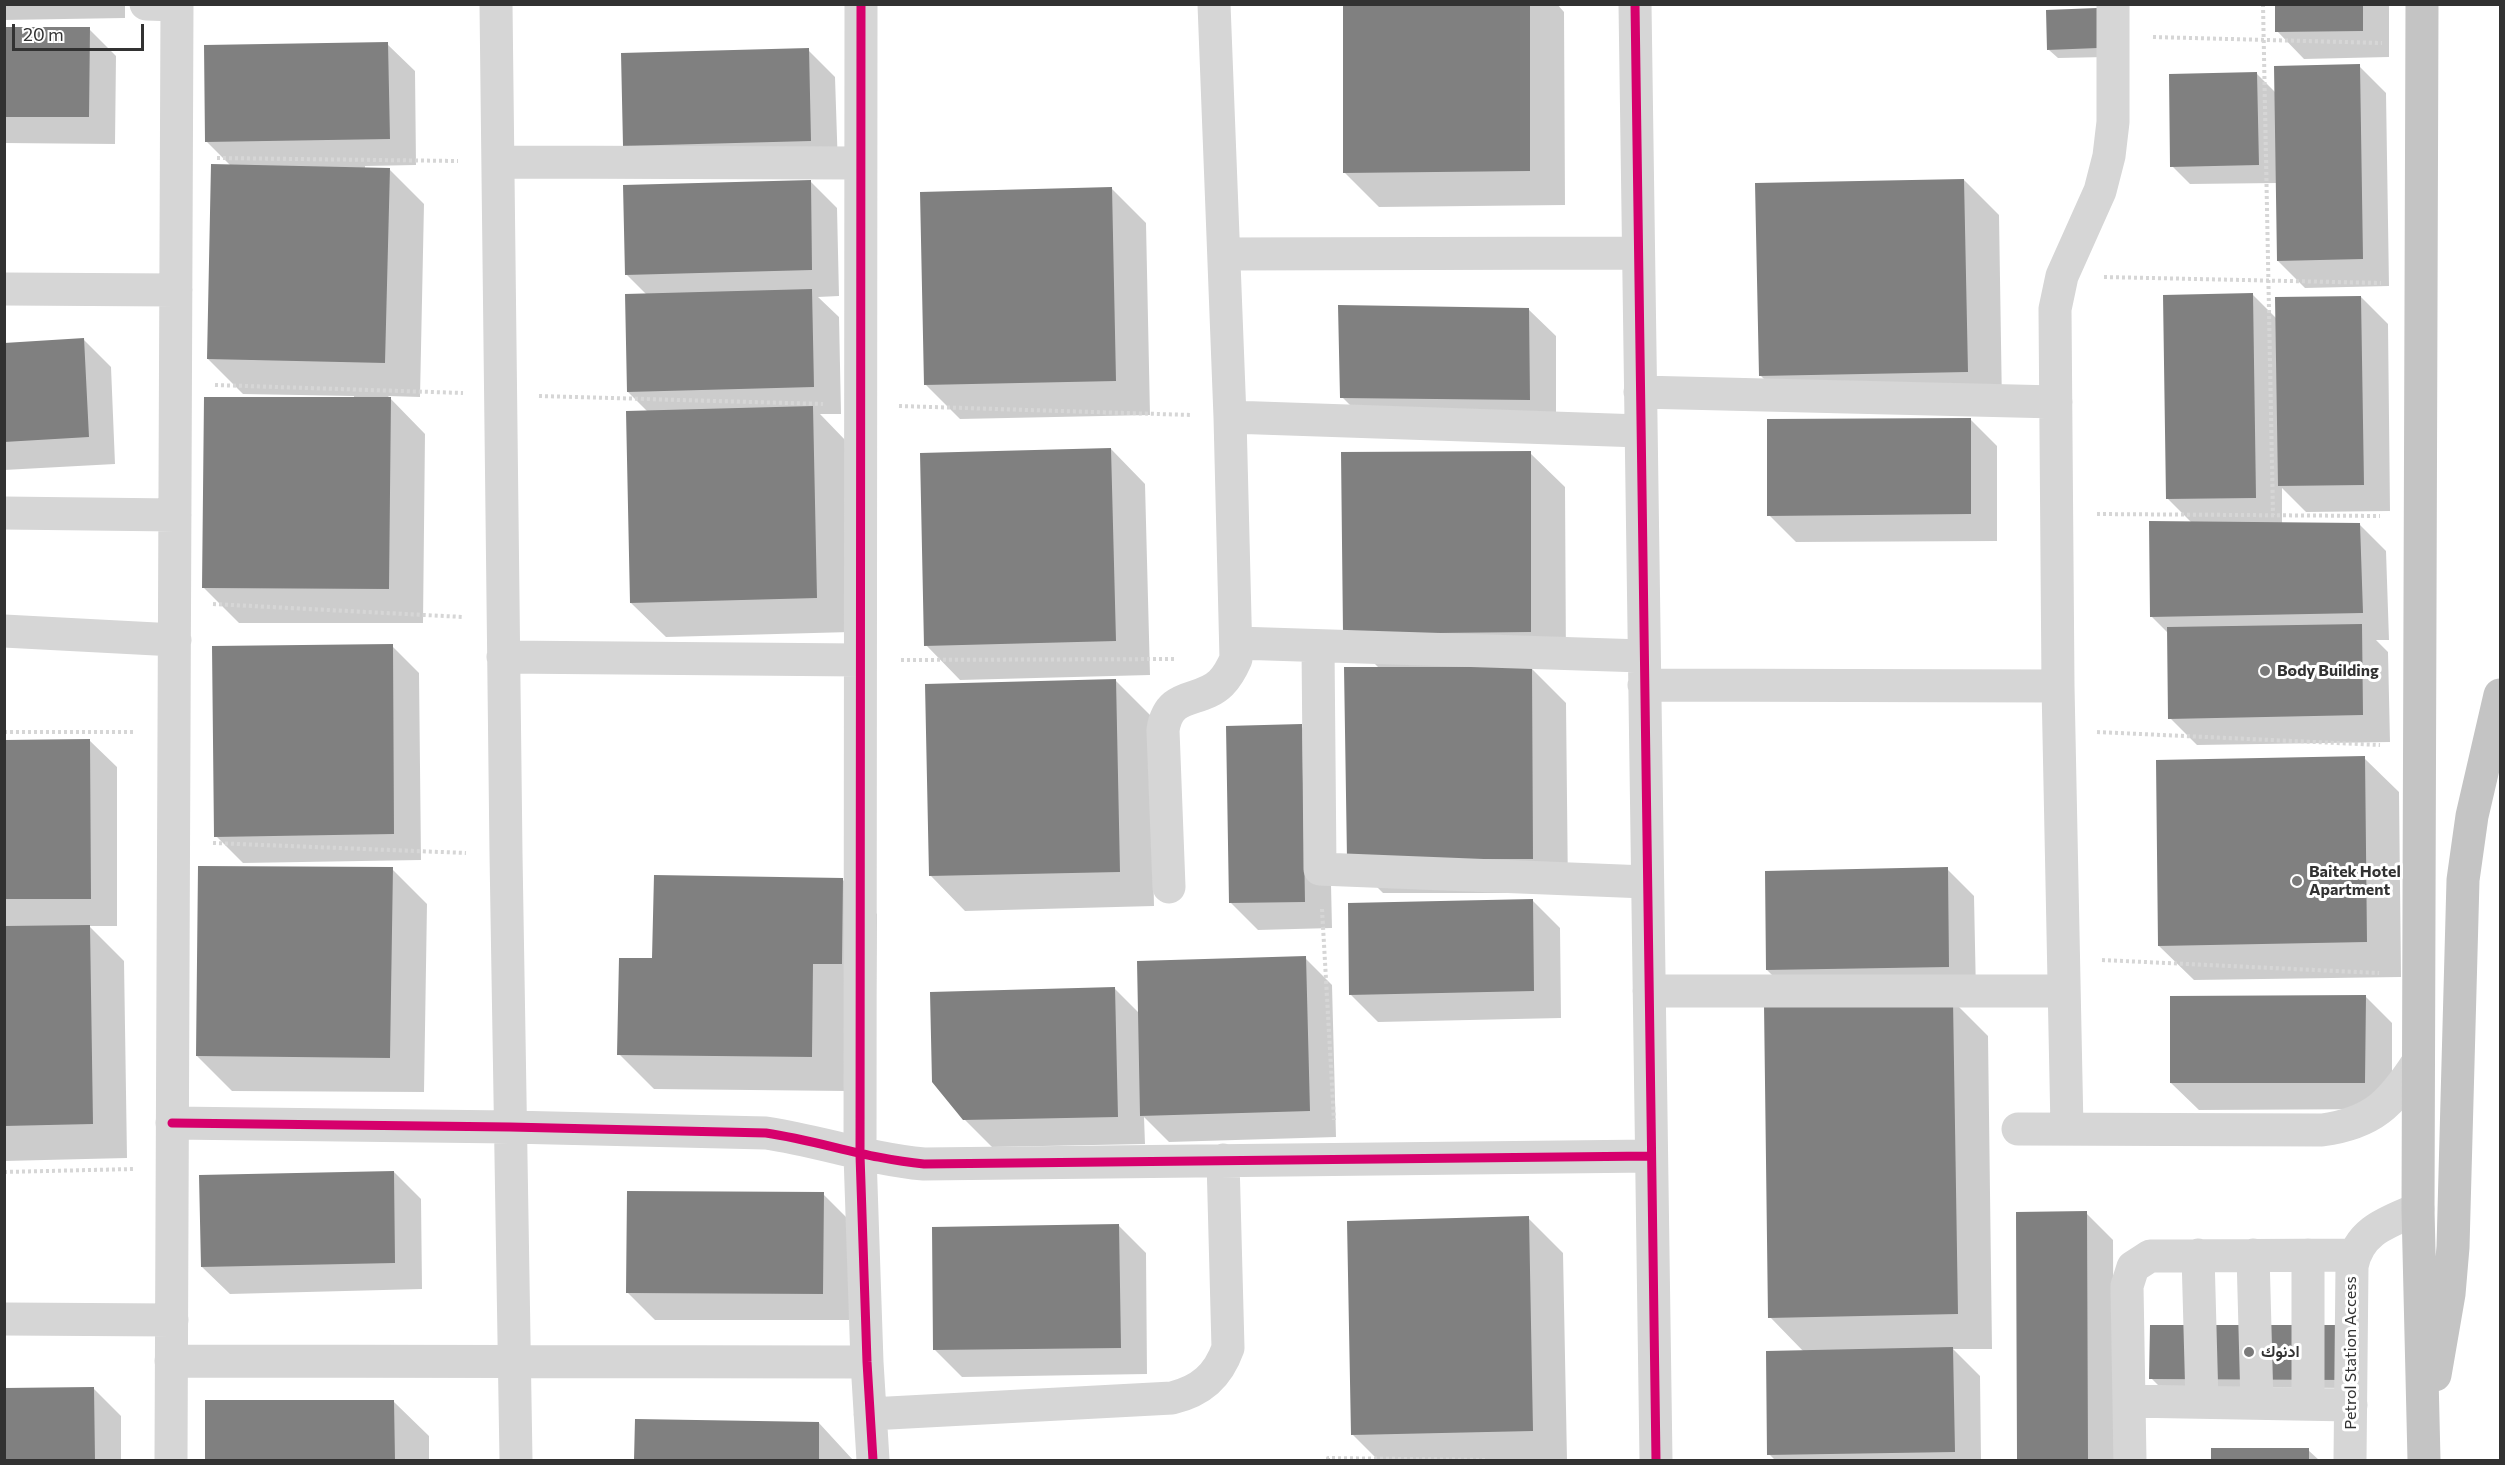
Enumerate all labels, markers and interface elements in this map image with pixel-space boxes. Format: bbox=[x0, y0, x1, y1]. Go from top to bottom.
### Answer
scale bar bbox=[15, 12, 147, 50]
text: 20 m bbox=[23, 23, 64, 45]
place label: Body Building bbox=[2277, 661, 2379, 681]
marker: Body Building bbox=[2258, 664, 2272, 678]
place label: Baitek Hotel Apartment bbox=[2309, 862, 2401, 900]
marker: Baitek Hotel Apartment bbox=[2290, 874, 2304, 888]
street label: Petrol Station Access bbox=[2341, 1276, 2361, 1430]
place label: ادنوك bbox=[2261, 1342, 2300, 1362]
marker: ادنوك bbox=[2242, 1345, 2256, 1359]

